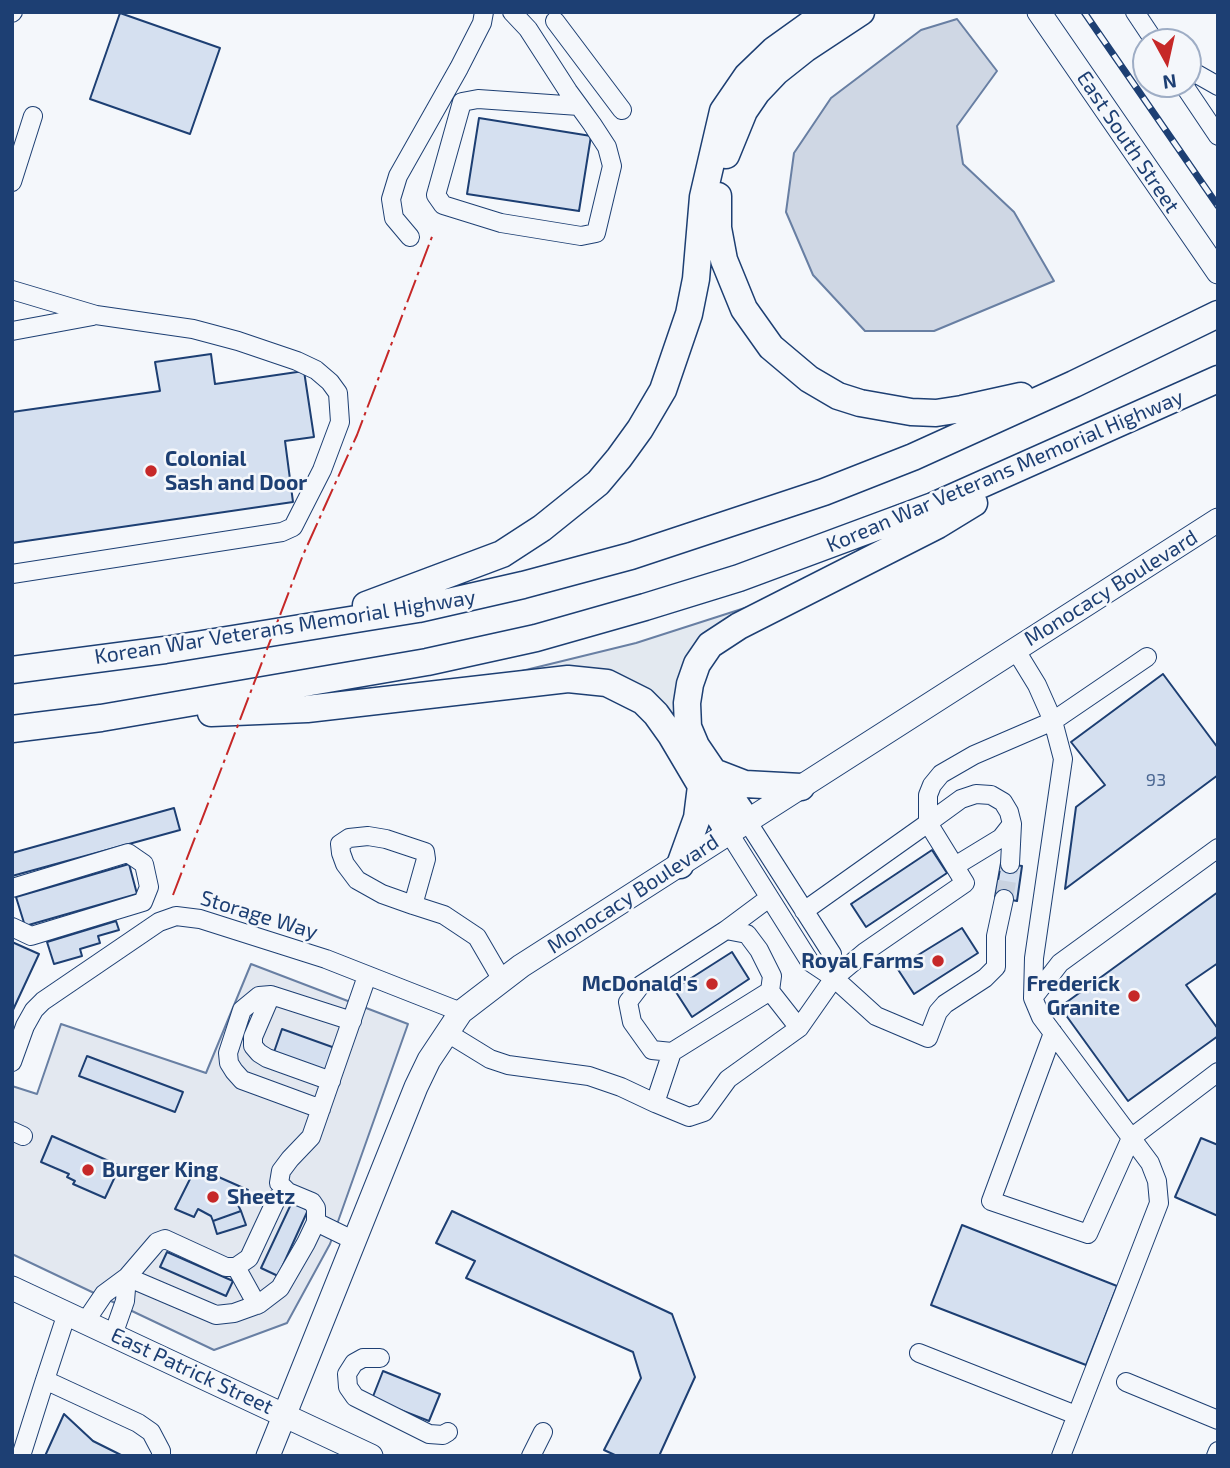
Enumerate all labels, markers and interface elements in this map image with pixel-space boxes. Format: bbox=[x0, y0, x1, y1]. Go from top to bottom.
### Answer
north arrow bbox=[1132, 28, 1202, 98]
street label: East South Street bbox=[1071, 66, 1185, 218]
text: N bbox=[1161, 70, 1178, 95]
street label: Korean War Veterans Memorial Highway bbox=[823, 384, 1187, 558]
place label: Colonial Sash and Door bbox=[165, 446, 307, 496]
marker: Colonial Sash and Door bbox=[143, 463, 159, 479]
street label: Monocacy Boulevard bbox=[1020, 524, 1202, 652]
street label: Korean War Veterans Memorial Highway bbox=[93, 584, 477, 670]
house number: 93 bbox=[1146, 769, 1166, 791]
street label: Monocacy Boulevard bbox=[542, 829, 724, 959]
street label: Storage Way bbox=[197, 885, 321, 945]
place label: Royal Farms bbox=[801, 948, 924, 974]
marker: Royal Farms bbox=[930, 953, 946, 969]
place label: McDonald's bbox=[582, 971, 698, 997]
place label: Frederick Granite bbox=[1026, 971, 1120, 1021]
marker: McDonald's bbox=[704, 976, 720, 992]
marker: Frederick Granite bbox=[1126, 988, 1142, 1004]
place label: Burger King bbox=[102, 1157, 218, 1183]
marker: Burger King bbox=[80, 1162, 96, 1178]
place label: Sheetz bbox=[227, 1184, 295, 1210]
marker: Sheetz bbox=[205, 1189, 221, 1205]
street label: East Patrick Street bbox=[107, 1322, 277, 1420]

